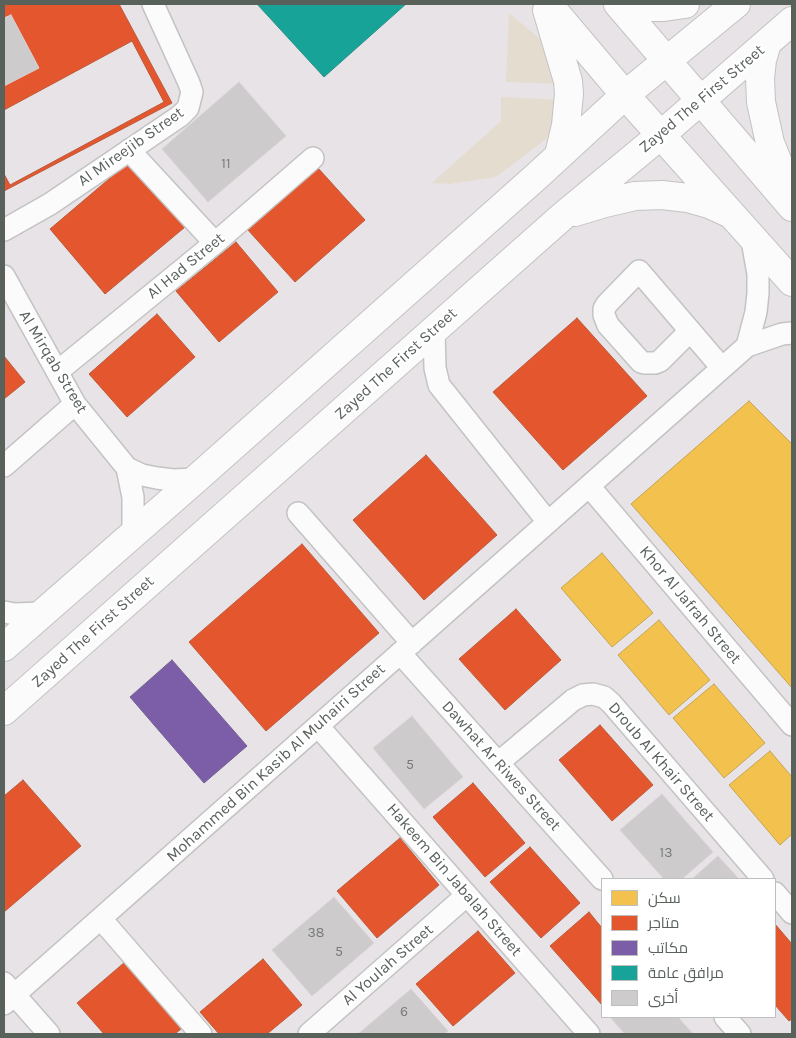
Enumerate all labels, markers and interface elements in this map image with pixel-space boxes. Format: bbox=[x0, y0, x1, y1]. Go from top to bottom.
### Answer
street label: Zayed The First Street bbox=[635, 41, 769, 157]
street label: Al Mireejib Street bbox=[74, 103, 188, 191]
house number: 11 bbox=[221, 156, 231, 172]
street label: Al Had Street bbox=[143, 229, 229, 303]
street label: Zayed The First Street bbox=[331, 304, 461, 424]
street label: Al Mirqab Street bbox=[15, 307, 91, 417]
street label: Khor Al Jafrah Street bbox=[635, 542, 745, 668]
street label: Zayed The First Street bbox=[28, 572, 158, 692]
street label: Mohammed Bin Kasib Al Muhairi Street bbox=[163, 660, 389, 866]
street label: Dawhat Ar Riwes Street bbox=[437, 697, 565, 835]
street label: Droub Al Khair Street bbox=[604, 698, 718, 826]
house number: 5 bbox=[406, 757, 414, 773]
street label: Hakeem Bin Jabalah Street bbox=[382, 800, 526, 960]
house number: 13 bbox=[660, 845, 672, 861]
legend bbox=[601, 878, 776, 1018]
text: سكن bbox=[648, 889, 681, 907]
text: متاجر bbox=[648, 914, 679, 932]
street label: Al Youlah Street bbox=[339, 920, 437, 1010]
house number: 38 bbox=[308, 925, 324, 941]
text: مكاتب bbox=[648, 939, 688, 957]
house number: 5 bbox=[335, 944, 343, 960]
text: مرافق عامة bbox=[648, 964, 724, 982]
text: أخرى bbox=[648, 989, 678, 1007]
house number: 6 bbox=[400, 1004, 408, 1020]

